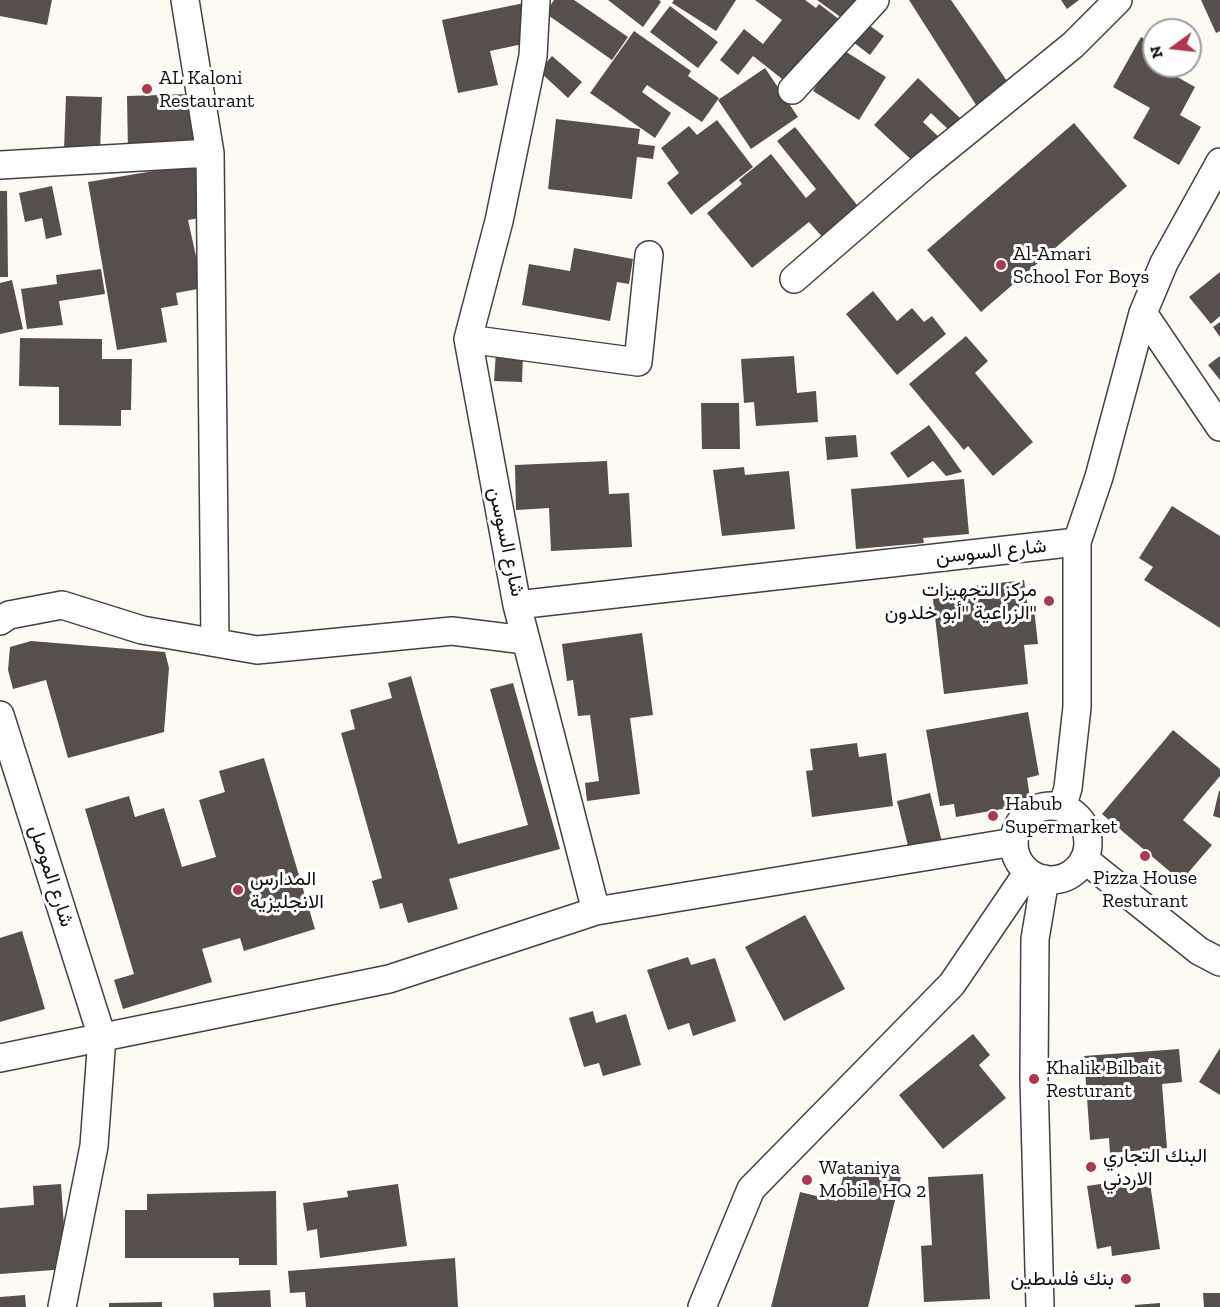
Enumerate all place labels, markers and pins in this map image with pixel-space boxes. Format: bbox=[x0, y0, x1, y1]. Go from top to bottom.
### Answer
place label: AL Kaloni Restaurant bbox=[159, 66, 254, 113]
marker: AL Kaloni Restaurant bbox=[140, 82, 154, 96]
place label: Al-Amari School For Boys bbox=[1013, 242, 1149, 289]
marker: Al-Amari School For Boys bbox=[994, 258, 1008, 272]
place label: مركز التجهيزات الزراعية "أبو خلدون" bbox=[885, 578, 1037, 625]
marker: مركز التجهيزات الزراعية "أبو خلدون" bbox=[1042, 594, 1056, 608]
place label: Habub Supermarket bbox=[1005, 792, 1118, 839]
marker: Habub Supermarket bbox=[986, 809, 1000, 823]
marker: Pizza House Resturant bbox=[1138, 849, 1152, 863]
place label: Pizza House Resturant bbox=[1093, 866, 1197, 913]
place label: المدارس الانجليزية bbox=[250, 867, 324, 914]
marker: المدارس الانجليزية bbox=[231, 883, 245, 897]
place label: Khalik Bilbait Resturant bbox=[1046, 1056, 1162, 1103]
marker: Khalik Bilbait Resturant bbox=[1027, 1072, 1041, 1086]
place label: البنك التجاري الاردني bbox=[1103, 1144, 1207, 1191]
place label: Wataniya Mobile HQ 2 bbox=[819, 1156, 926, 1203]
marker: البنك التجاري الاردني bbox=[1084, 1160, 1098, 1174]
marker: Wataniya Mobile HQ 2 bbox=[800, 1173, 814, 1187]
place label: بنك فلسطين bbox=[1010, 1267, 1114, 1291]
marker: بنك فلسطين bbox=[1119, 1272, 1133, 1286]

